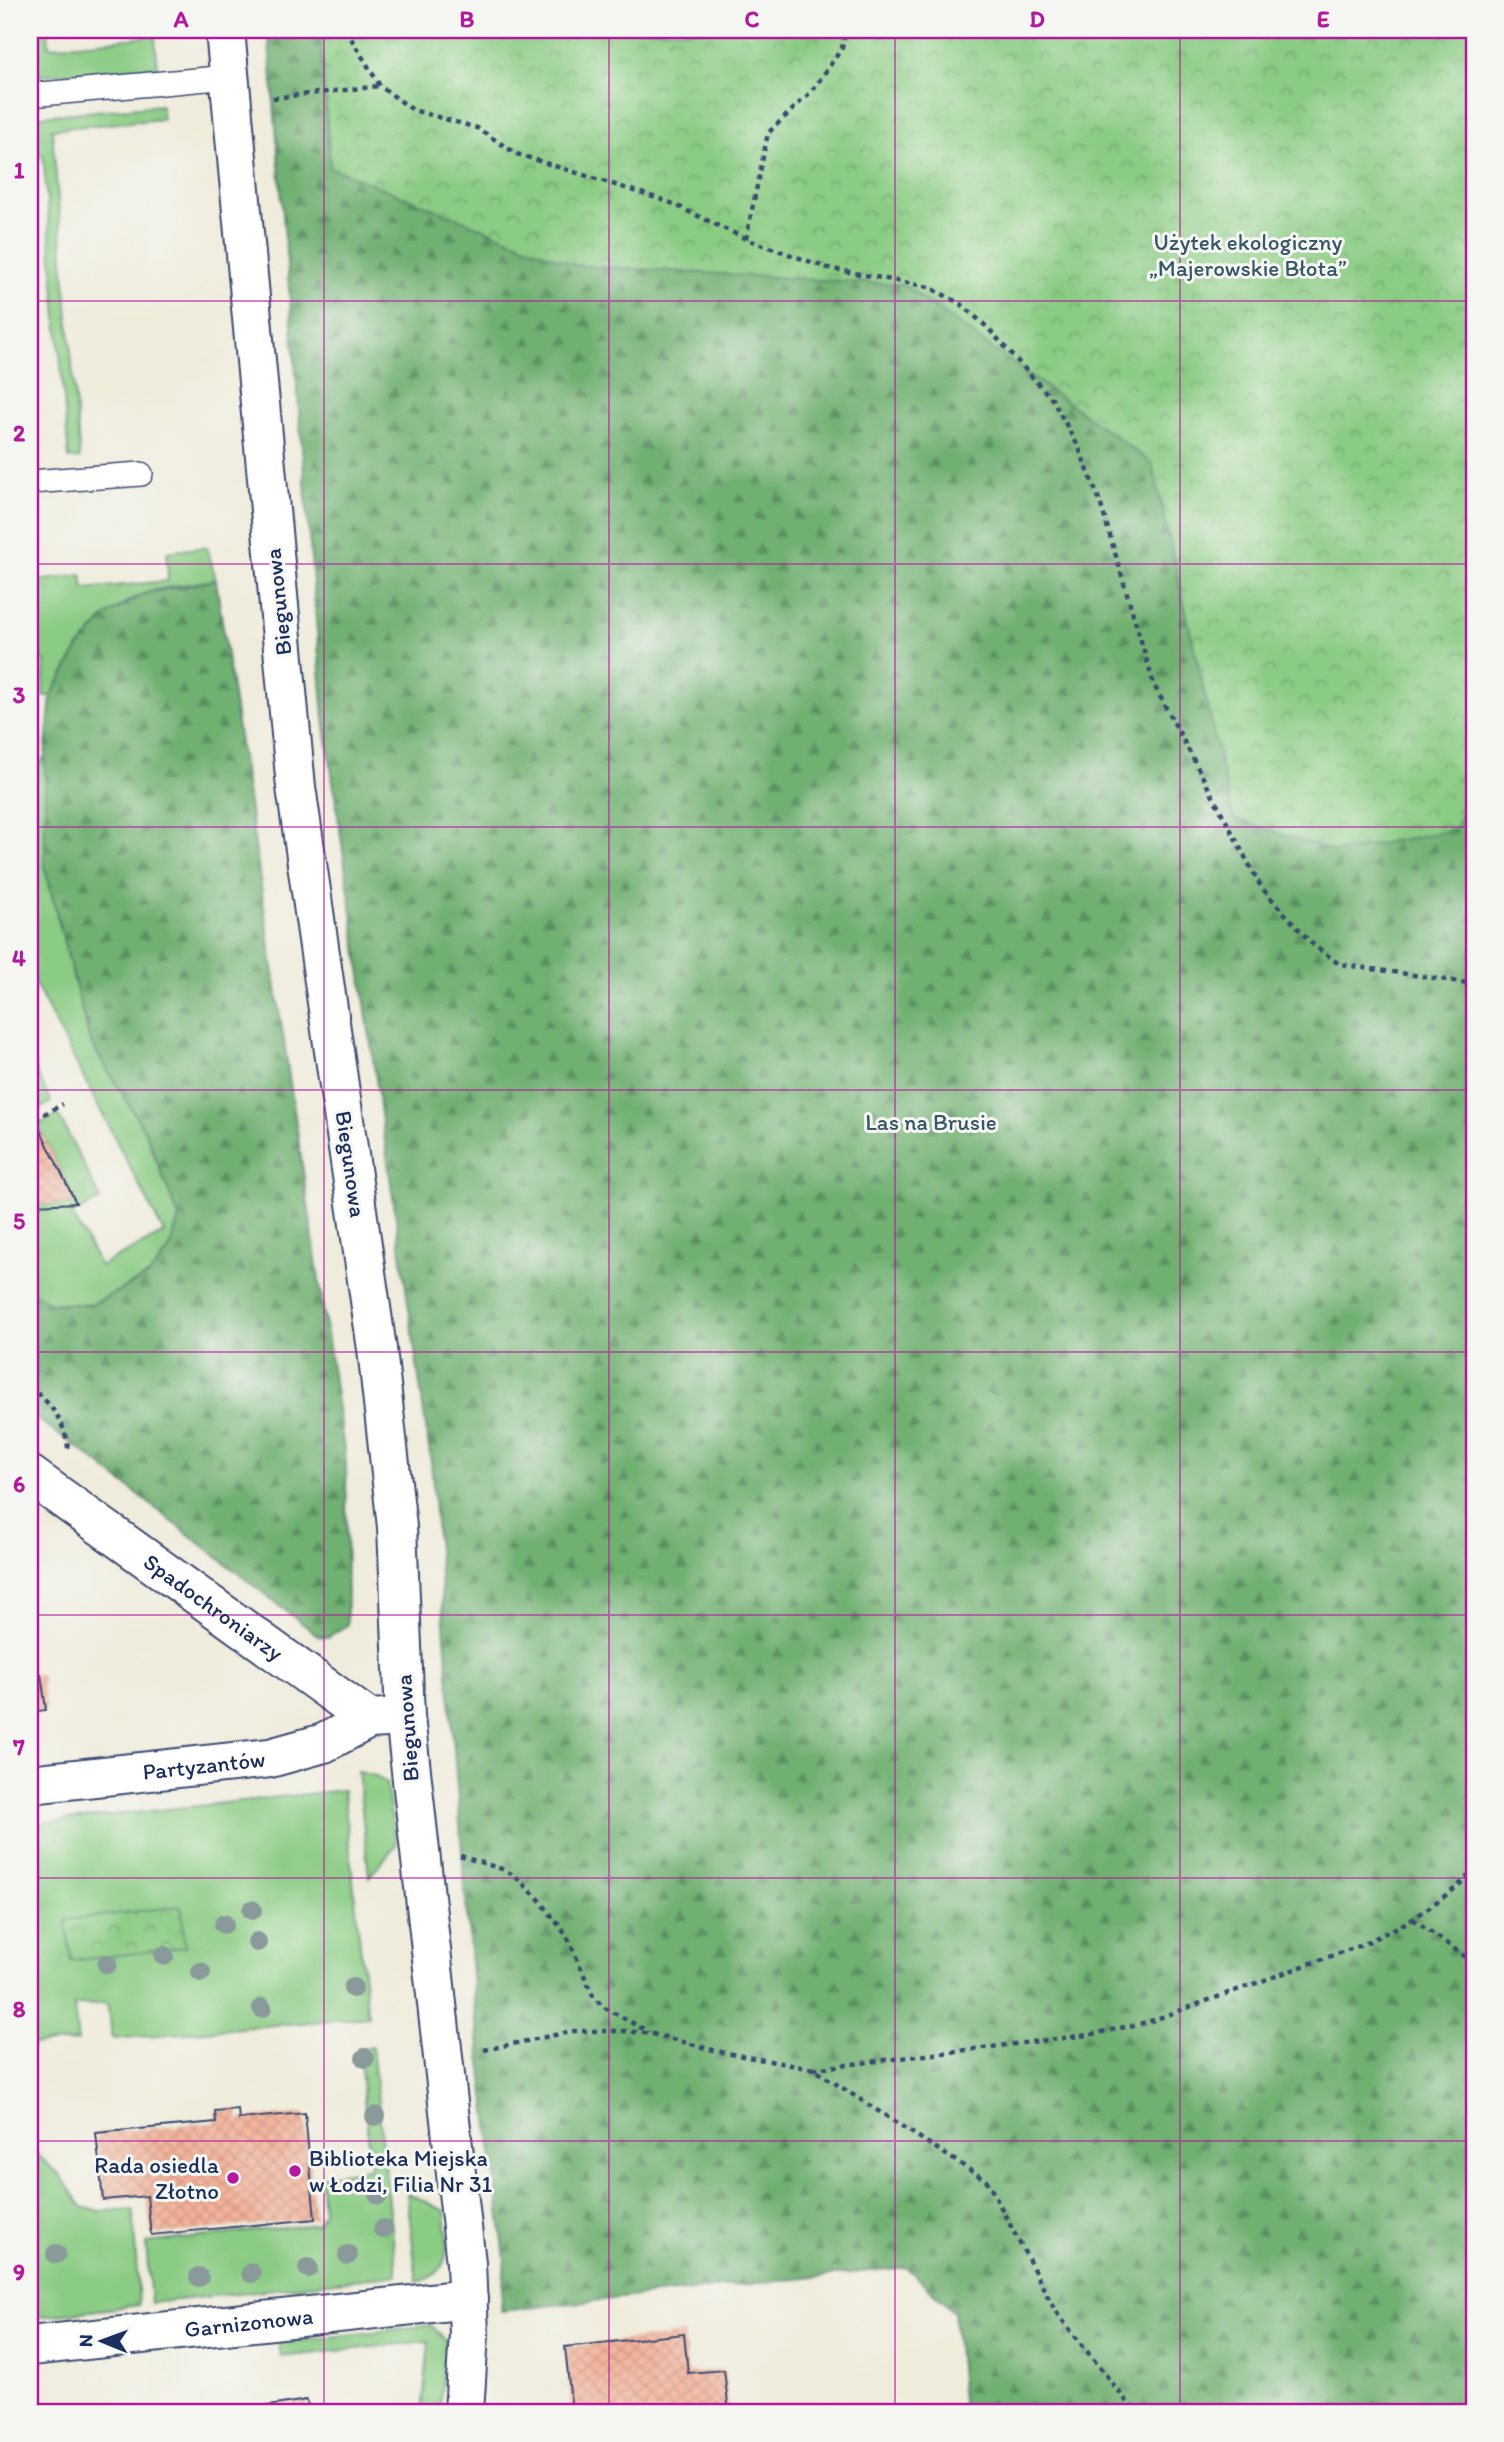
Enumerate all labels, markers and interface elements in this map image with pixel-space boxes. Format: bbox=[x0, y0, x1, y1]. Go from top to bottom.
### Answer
text: A bbox=[173, 5, 189, 33]
text: B bbox=[460, 5, 475, 33]
text: C bbox=[745, 5, 760, 33]
text: D bbox=[1029, 5, 1045, 33]
text: E bbox=[1317, 5, 1330, 33]
text: 1 bbox=[14, 156, 25, 184]
park label: Użytek ekologiczny „Majerowskie Błota” bbox=[1149, 228, 1347, 282]
text: 2 bbox=[13, 419, 26, 447]
street label: Biegunowa bbox=[258, 547, 298, 657]
text: 3 bbox=[13, 681, 26, 709]
text: 4 bbox=[12, 944, 26, 972]
park label: Las na Brusie bbox=[865, 1108, 997, 1136]
street label: Biegunowa bbox=[330, 1109, 372, 1219]
text: 5 bbox=[13, 1207, 25, 1235]
text: 6 bbox=[13, 1470, 25, 1498]
street label: Spadochroniarzy bbox=[138, 1547, 289, 1667]
street label: Biegunowa bbox=[389, 1674, 425, 1782]
text: 7 bbox=[12, 1733, 25, 1761]
street label: Partyzantów bbox=[141, 1745, 267, 1786]
text: 8 bbox=[13, 1995, 26, 2023]
place label: Biblioteka Miejska w Łodzi, Filia Nr 31 bbox=[309, 2144, 493, 2198]
place label: Rada osiedla Złotno bbox=[94, 2151, 219, 2205]
marker: Biblioteka Miejska w Łodzi, Filia Nr 31 bbox=[287, 2163, 303, 2179]
marker: Rada osiedla Złotno bbox=[225, 2170, 241, 2186]
text: 9 bbox=[13, 2258, 25, 2286]
street label: Garnizonowa bbox=[183, 2302, 314, 2343]
north arrow bbox=[66, 2306, 136, 2376]
text: N bbox=[74, 2334, 97, 2347]

